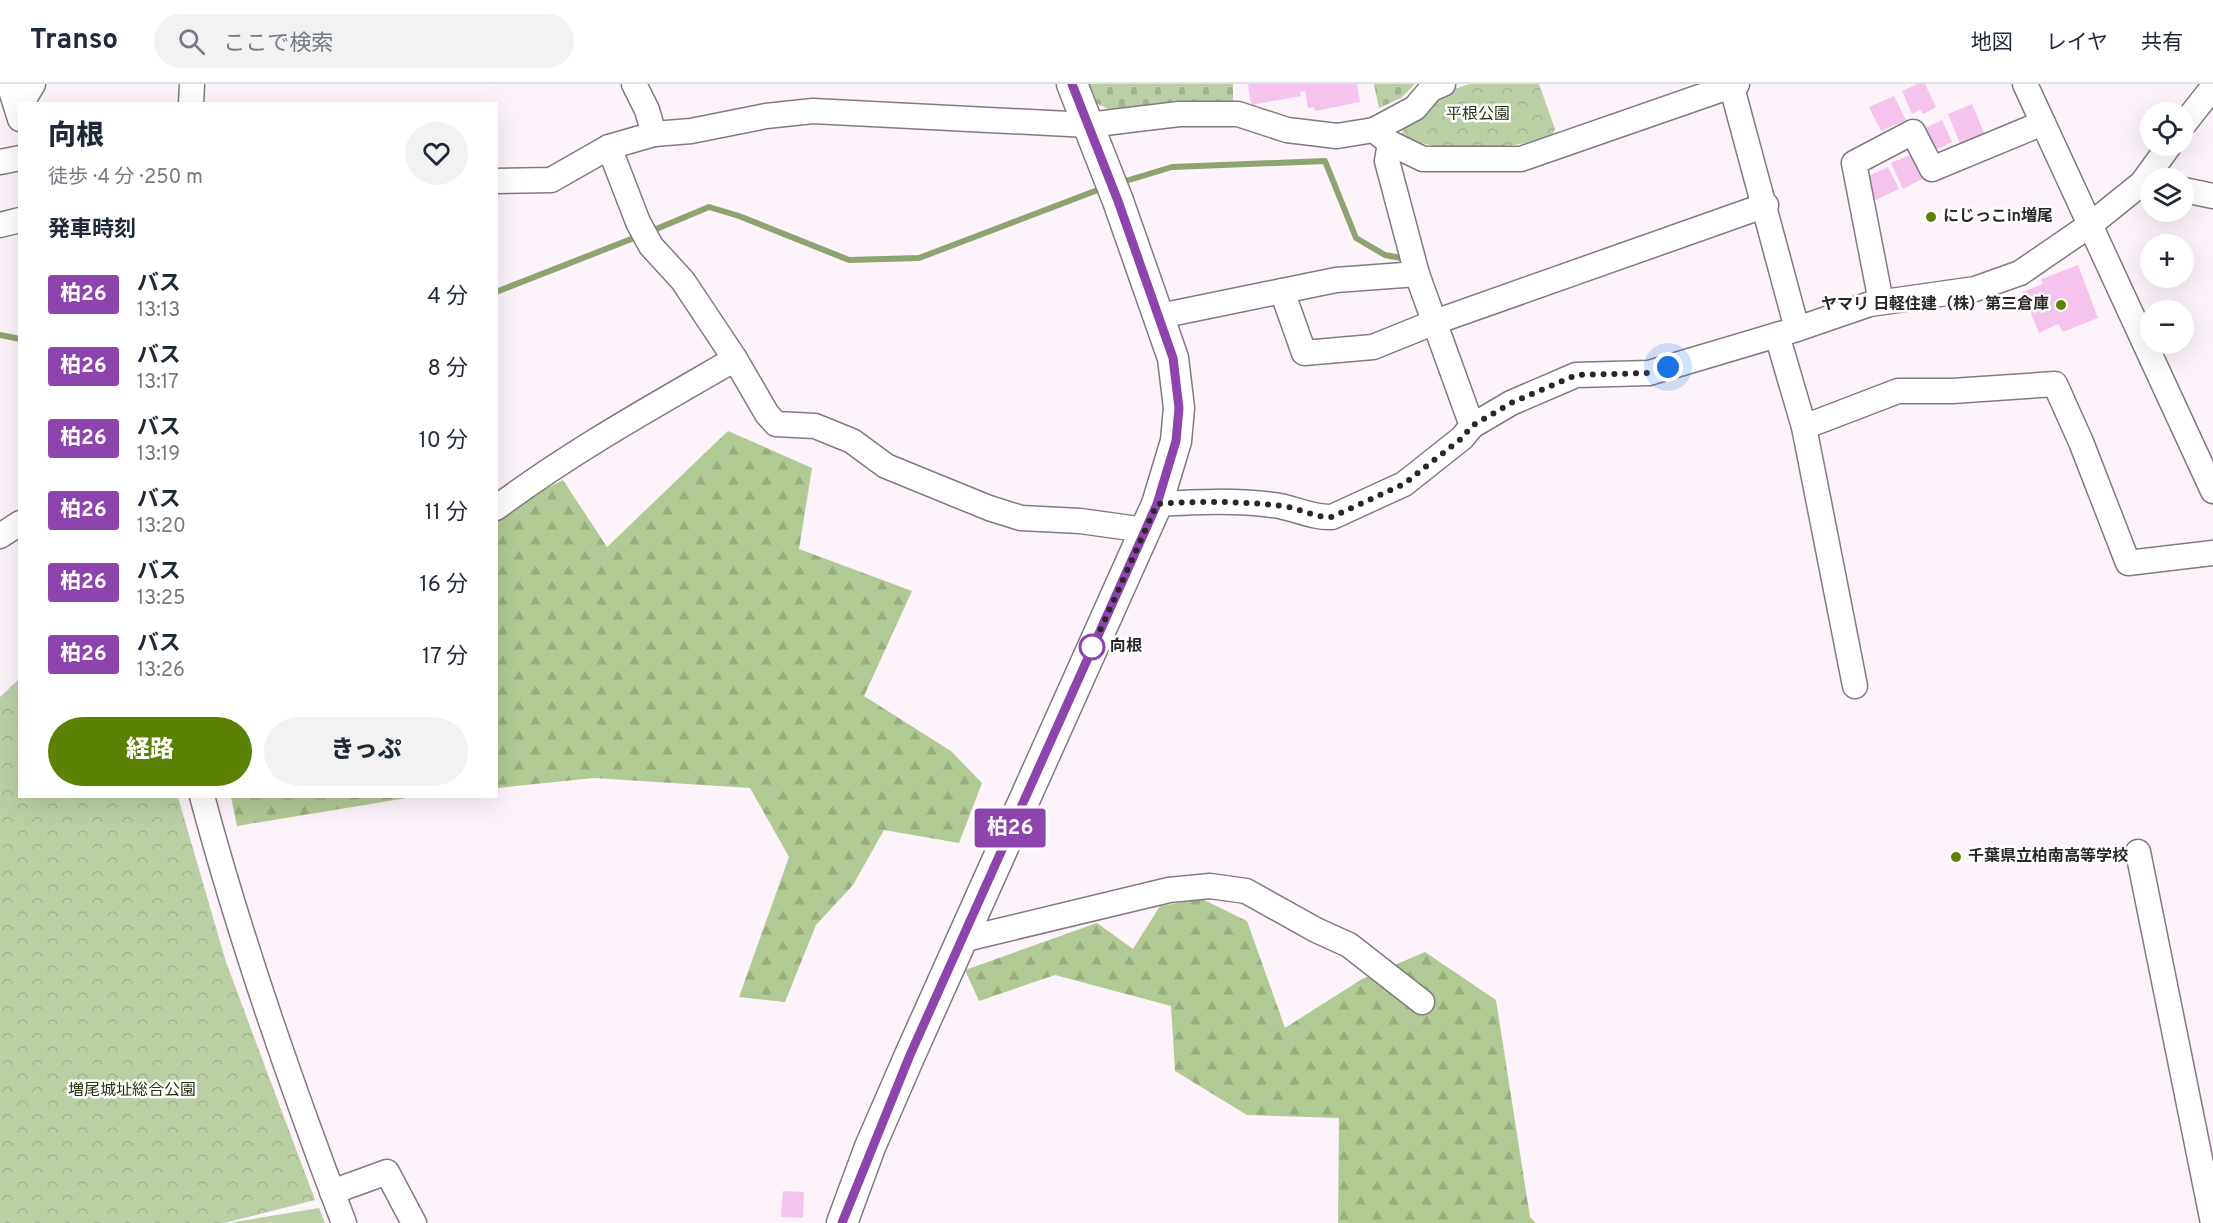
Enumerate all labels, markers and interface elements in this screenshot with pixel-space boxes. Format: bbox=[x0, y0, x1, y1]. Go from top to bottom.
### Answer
search box bbox=[154, 14, 574, 68]
text: Transo bbox=[30, 23, 118, 59]
icon: search bbox=[175, 25, 208, 58]
text: 地図 bbox=[1971, 30, 2013, 57]
text: レイヤ bbox=[2046, 30, 2108, 57]
text: 共有 bbox=[2141, 30, 2183, 57]
text: ここで検索 bbox=[223, 31, 333, 58]
map controls bbox=[2140, 102, 2194, 354]
button: locate bbox=[2140, 102, 2194, 156]
park label: 平根公園 bbox=[1446, 105, 1510, 125]
text: 向根 bbox=[48, 119, 104, 155]
button: heart bbox=[405, 122, 468, 185]
text: 徒歩 · 4 分 · 250 m bbox=[48, 165, 203, 191]
button: layers bbox=[2140, 168, 2194, 222]
place label: にじっこin増尾 bbox=[1943, 206, 2053, 227]
marker: にじっこin増尾 bbox=[1924, 210, 1938, 224]
text: 発車時刻 bbox=[48, 217, 136, 244]
button: + bbox=[2140, 234, 2194, 288]
text: バス bbox=[137, 271, 181, 298]
text: 柏26 bbox=[60, 281, 107, 308]
text: 4 分 bbox=[427, 284, 468, 311]
place label: ヤマリ 日軽住建（株）第三倉庫 bbox=[1821, 295, 2049, 315]
text: 13:13 bbox=[137, 298, 180, 324]
marker: ヤマリ 日軽住建（株）第三倉庫 bbox=[2054, 298, 2068, 312]
button: − bbox=[2140, 300, 2194, 354]
text: バス bbox=[137, 343, 181, 370]
your location bbox=[1653, 352, 1683, 382]
text: 柏26 bbox=[60, 353, 107, 380]
text: 8 分 bbox=[427, 356, 468, 383]
text: 13:17 bbox=[137, 370, 179, 396]
text: バス bbox=[137, 415, 181, 442]
text: 柏26 bbox=[60, 425, 107, 452]
text: 10 分 bbox=[419, 428, 468, 455]
text: 13:19 bbox=[137, 442, 180, 468]
text: バス bbox=[137, 487, 181, 514]
text: 柏26 bbox=[60, 497, 107, 524]
text: 11 分 bbox=[424, 500, 468, 527]
text: 13:20 bbox=[137, 514, 186, 540]
text: バス bbox=[137, 559, 181, 586]
text: 柏26 bbox=[60, 569, 107, 596]
text: 16 分 bbox=[419, 572, 468, 599]
text: 13:25 bbox=[137, 586, 185, 612]
text: バス bbox=[137, 631, 181, 658]
marker: 向根 bbox=[1079, 634, 1105, 660]
place label: 向根 bbox=[1110, 637, 1142, 657]
text: 柏26 bbox=[60, 641, 107, 668]
text: 17 分 bbox=[422, 644, 468, 671]
text: 13:26 bbox=[137, 658, 185, 684]
button: 経路 bbox=[48, 717, 252, 786]
button: きっぷ bbox=[264, 717, 468, 786]
line badge: 柏26 bbox=[976, 808, 1044, 848]
text: 柏26 bbox=[987, 815, 1033, 842]
place label: 千葉県立柏南高等学校 bbox=[1968, 847, 2128, 867]
marker: 千葉県立柏南高等学校 bbox=[1949, 850, 1963, 864]
park label: 増尾城址総合公園 bbox=[68, 1081, 196, 1101]

